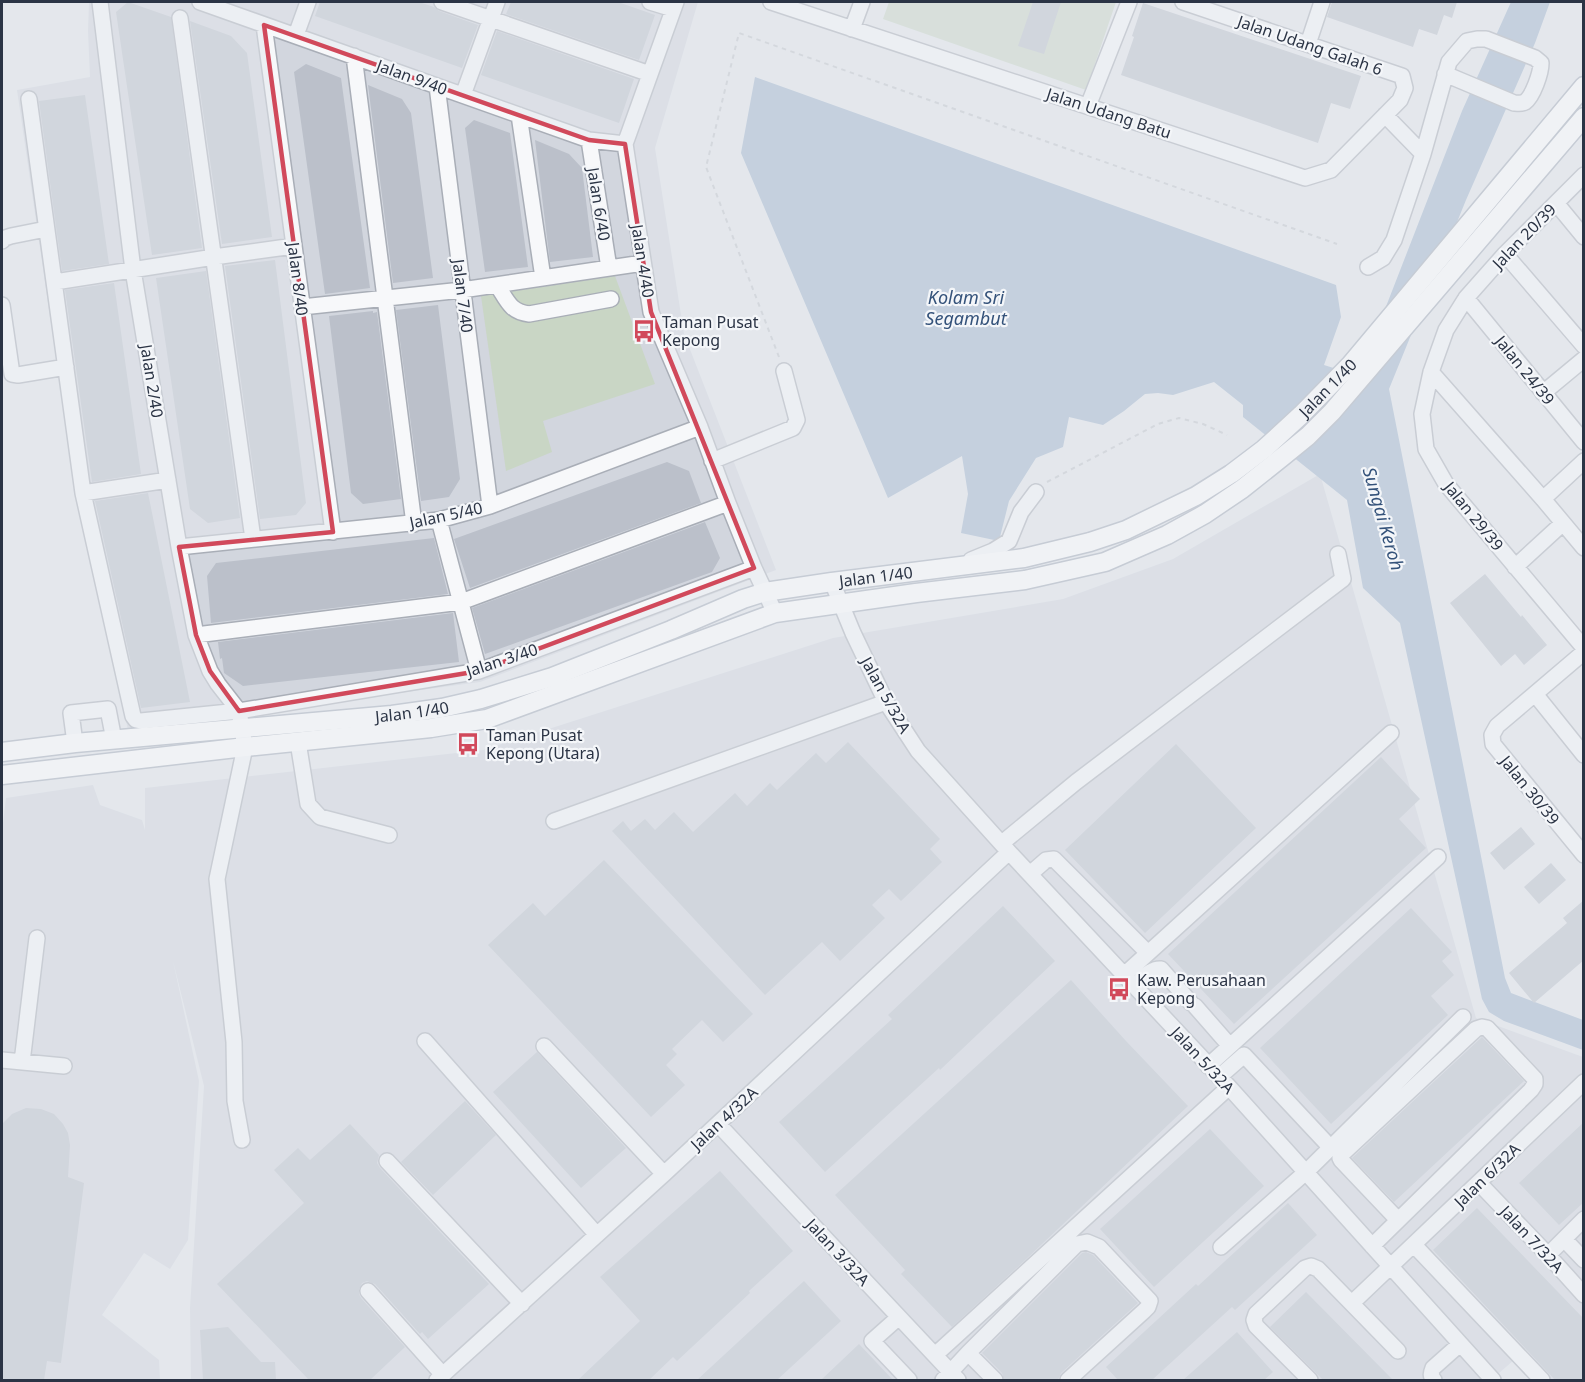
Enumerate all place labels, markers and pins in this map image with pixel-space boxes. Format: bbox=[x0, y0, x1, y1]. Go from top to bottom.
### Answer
place label: Taman Pusat Kepong bbox=[662, 311, 759, 351]
bus stop icon: Taman Pusat Kepong bbox=[631, 318, 657, 344]
place label: Taman Pusat Kepong (Utara) bbox=[486, 724, 600, 764]
bus stop icon: Taman Pusat Kepong (Utara) bbox=[455, 731, 481, 757]
place label: Kaw. Perusahaan Kepong bbox=[1137, 969, 1266, 1009]
bus stop icon: Kaw. Perusahaan Kepong bbox=[1106, 976, 1132, 1002]

